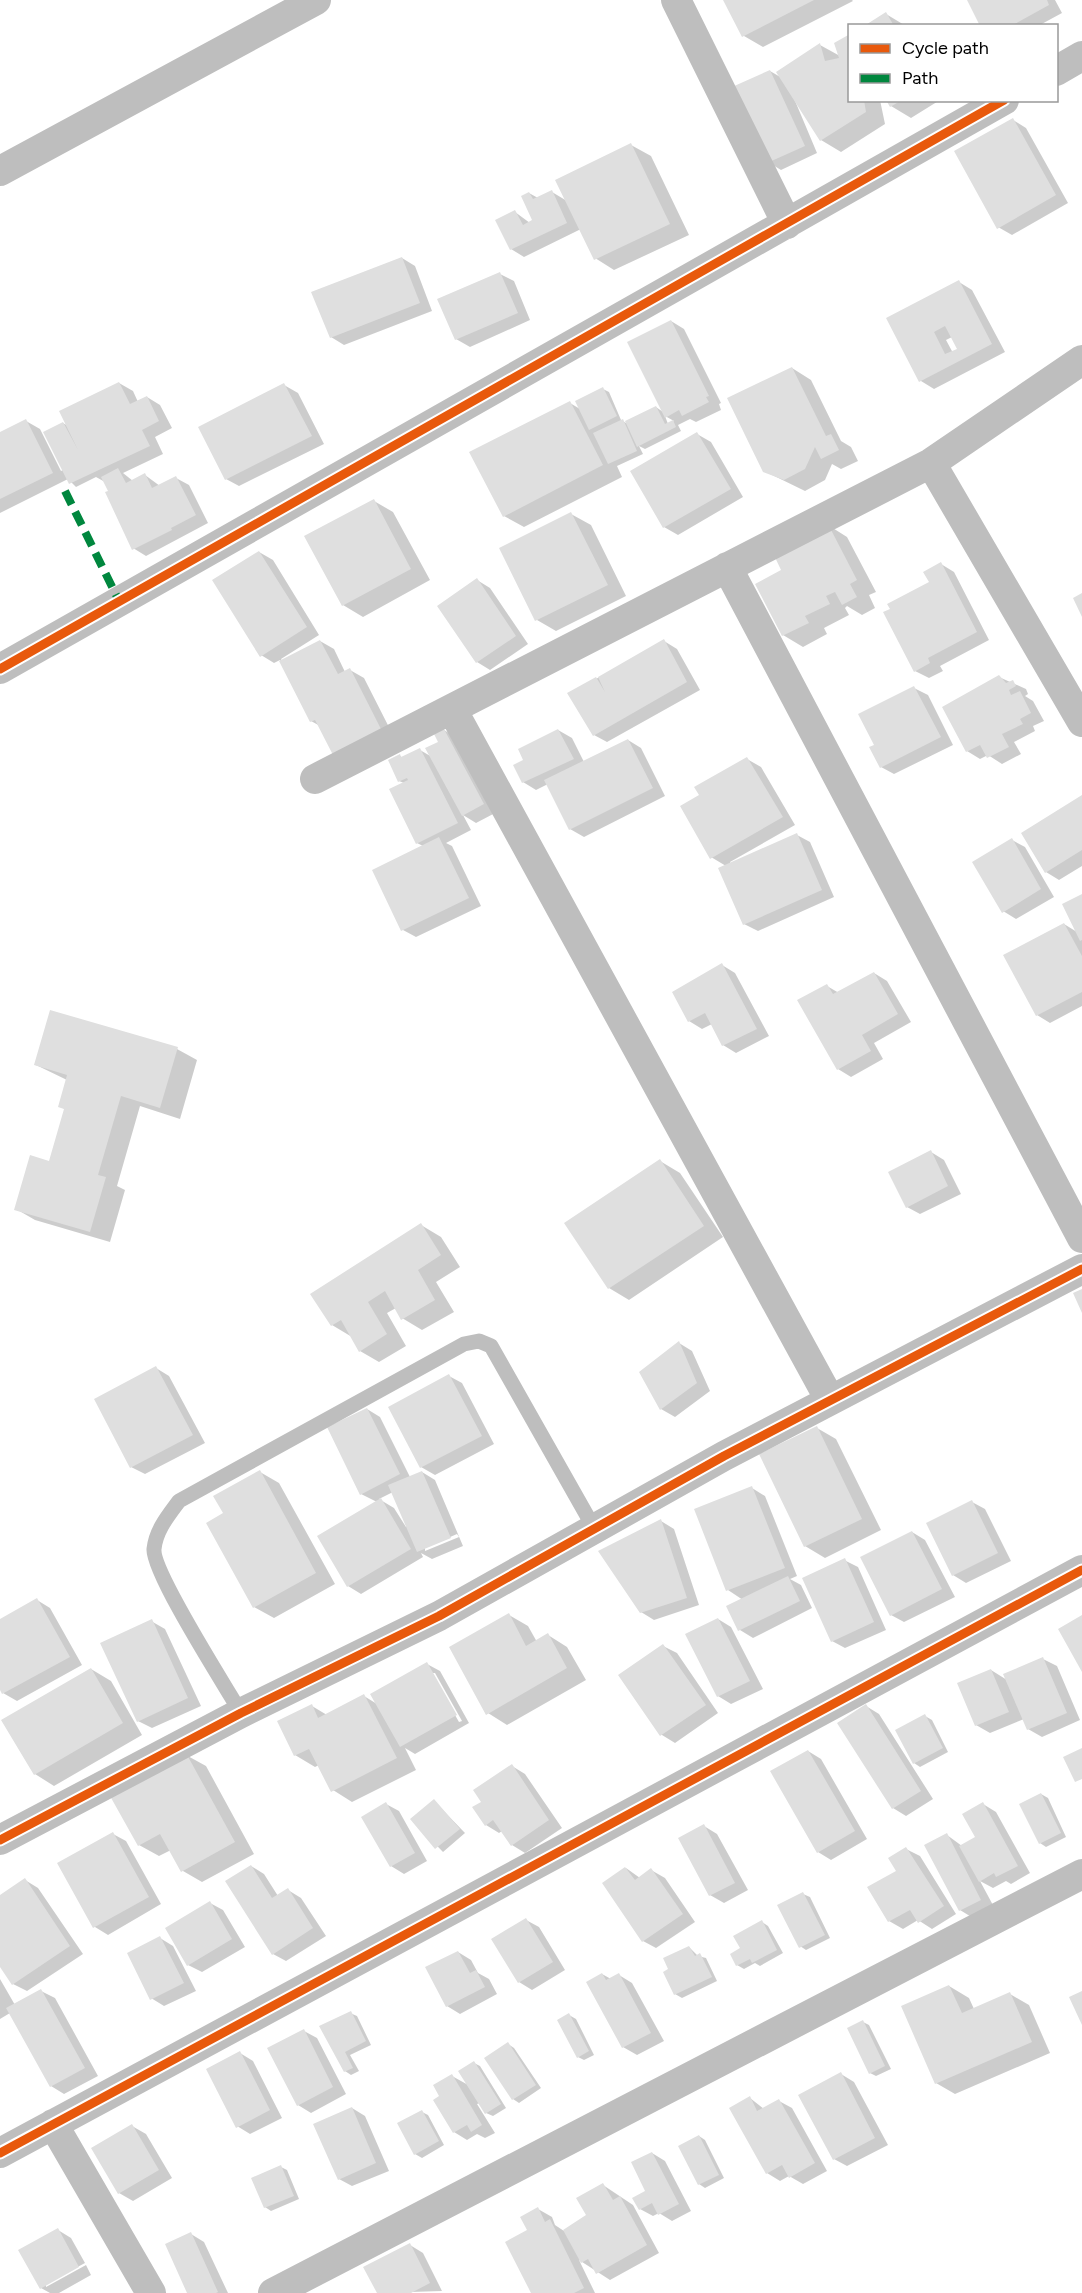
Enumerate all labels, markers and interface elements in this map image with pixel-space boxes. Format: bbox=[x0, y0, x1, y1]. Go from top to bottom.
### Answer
legend bbox=[848, 24, 1058, 102]
text: Cycle path bbox=[902, 37, 989, 59]
text: Path bbox=[902, 67, 938, 89]

